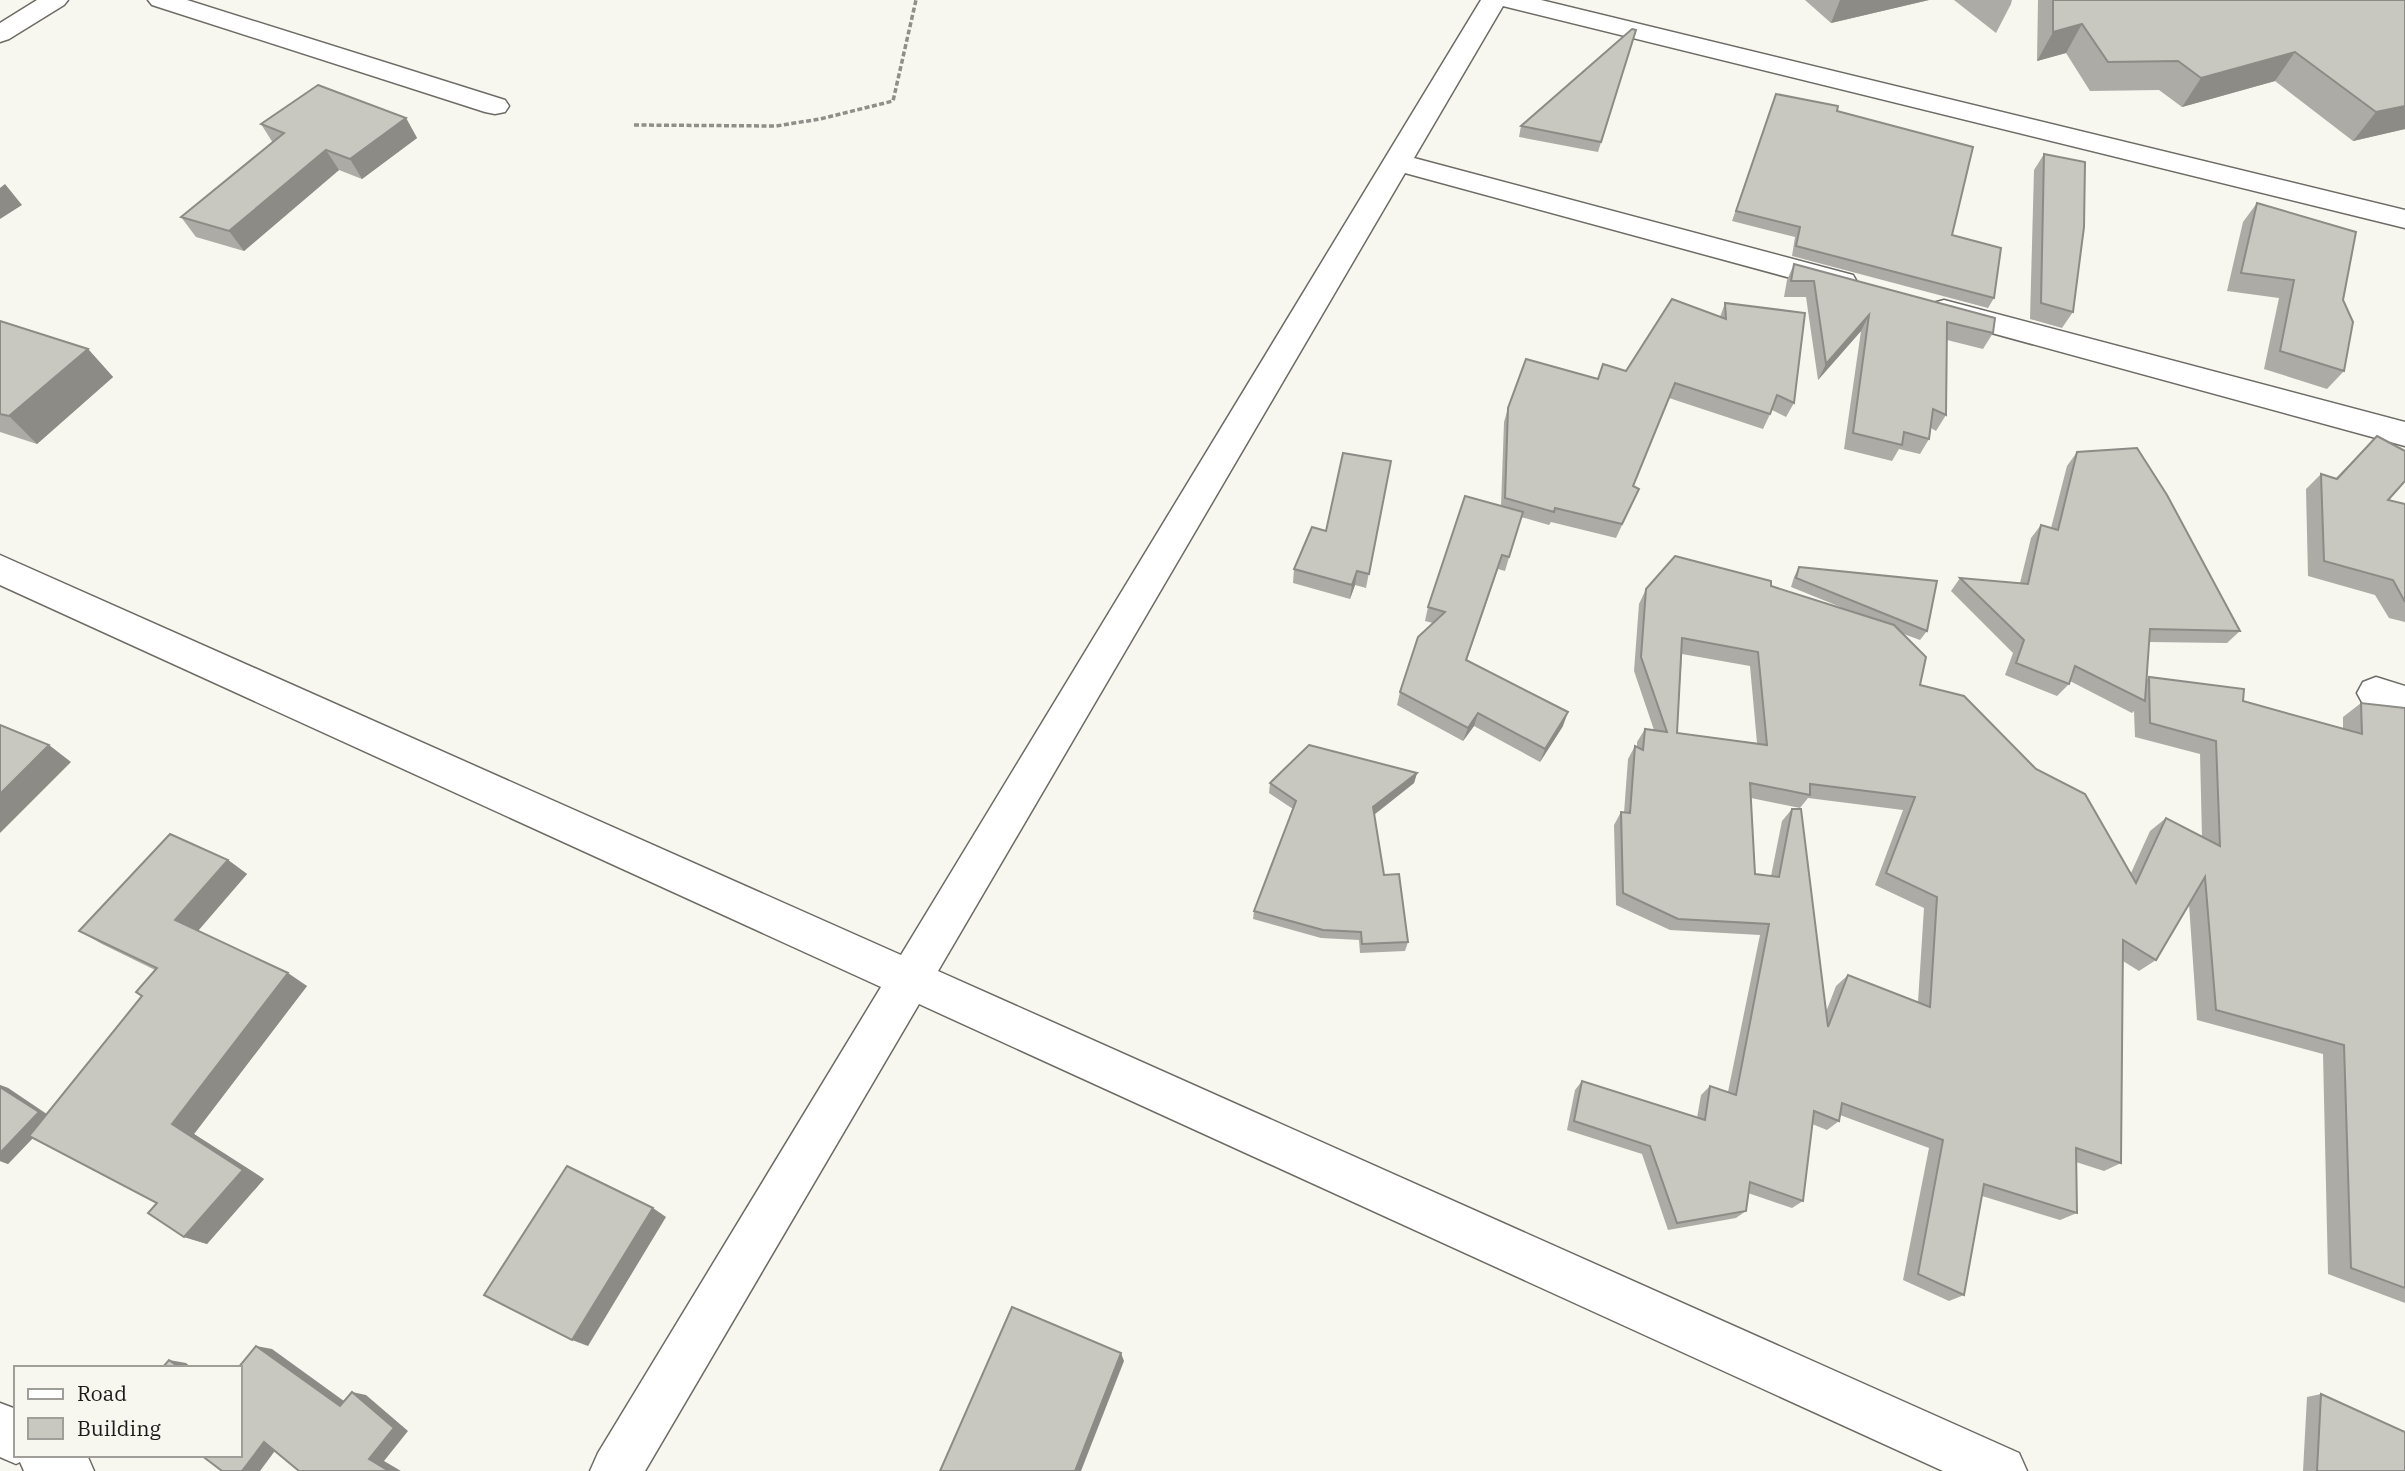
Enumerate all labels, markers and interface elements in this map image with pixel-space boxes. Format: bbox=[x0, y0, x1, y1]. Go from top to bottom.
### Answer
legend bbox=[14, 1366, 242, 1457]
text: Road bbox=[77, 1379, 127, 1407]
text: Building bbox=[77, 1414, 162, 1442]

